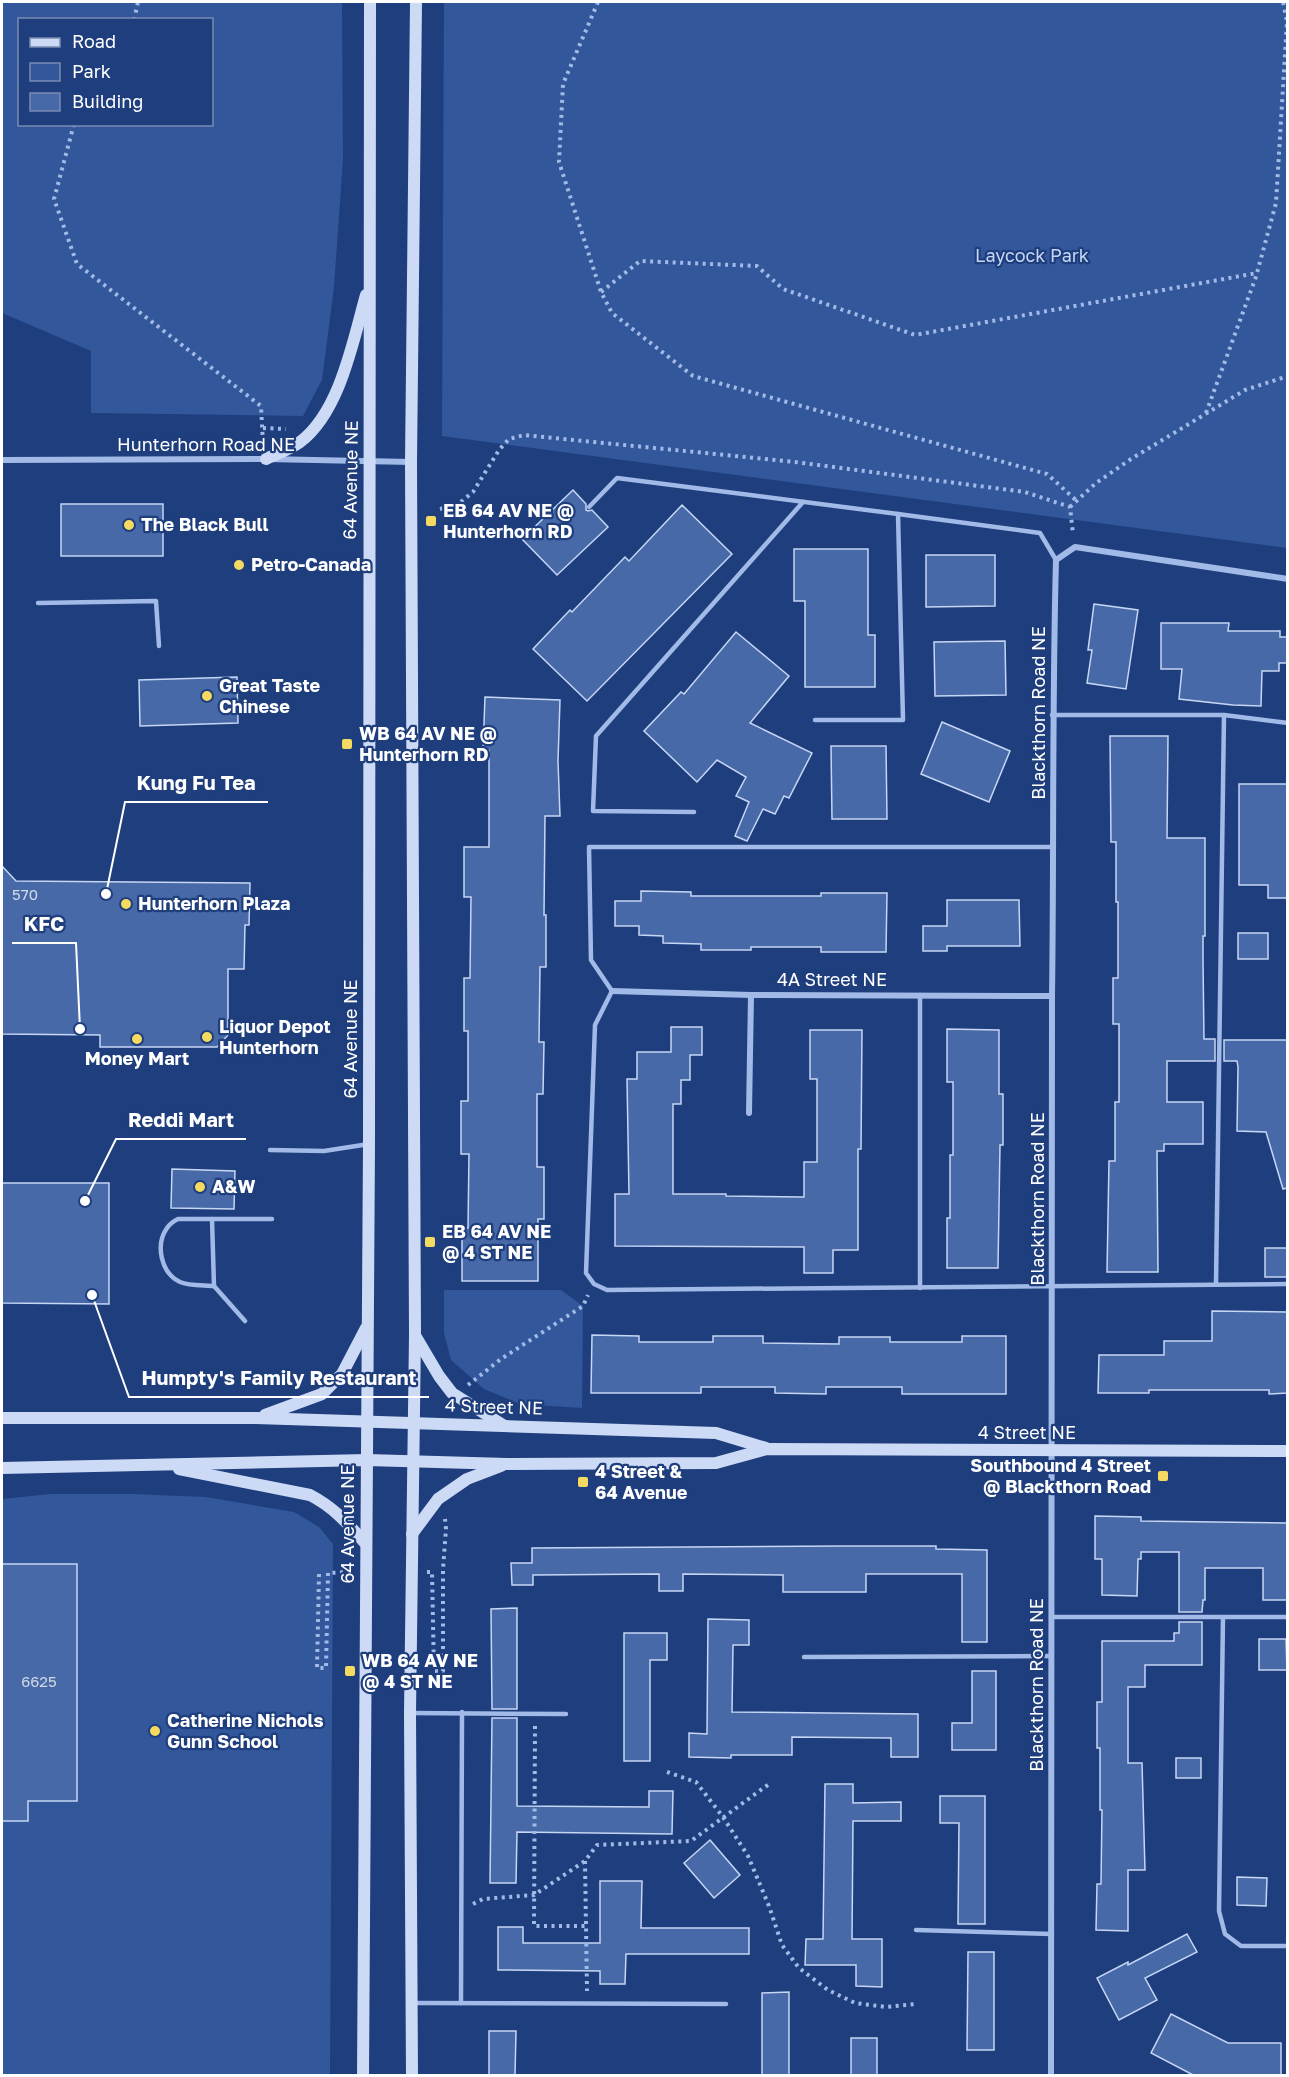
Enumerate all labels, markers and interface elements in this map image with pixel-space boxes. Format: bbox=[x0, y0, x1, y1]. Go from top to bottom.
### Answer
legend bbox=[18, 18, 213, 126]
text: Road bbox=[72, 30, 116, 52]
text: Park bbox=[72, 60, 111, 82]
text: Building bbox=[72, 90, 143, 112]
park label: Laycock Park bbox=[975, 244, 1089, 266]
street label: 64 Avenue NE bbox=[338, 420, 362, 540]
street label: Hunterhorn Road NE bbox=[117, 433, 295, 455]
place label: EB 64 AV NE @ Hunterhorn RD bbox=[443, 499, 574, 542]
place label: The Black Bull bbox=[141, 513, 269, 535]
marker: EB 64 AV NE @ Hunterhorn RD bbox=[424, 514, 438, 528]
marker: The Black Bull bbox=[122, 518, 136, 532]
place label: Petro-Canada bbox=[251, 553, 371, 575]
marker: Petro-Canada bbox=[232, 558, 246, 572]
street label: Blackthorn Road NE bbox=[1027, 626, 1049, 800]
place label: Great Taste Chinese bbox=[219, 674, 321, 717]
marker: Great Taste Chinese bbox=[200, 689, 214, 703]
place label: WB 64 AV NE @ Hunterhorn RD bbox=[359, 722, 497, 765]
marker: WB 64 AV NE @ Hunterhorn RD bbox=[340, 737, 354, 751]
callout: Kung Fu Tea bbox=[125, 764, 268, 802]
text: Kung Fu Tea bbox=[136, 770, 256, 794]
house number: 570 bbox=[12, 885, 38, 903]
place label: Hunterhorn Plaza bbox=[138, 892, 290, 914]
marker: Hunterhorn Plaza bbox=[119, 897, 133, 911]
callout: KFC bbox=[12, 905, 76, 943]
text: KFC bbox=[24, 911, 64, 935]
street label: 4A Street NE bbox=[777, 968, 887, 990]
street label: 64 Avenue NE bbox=[339, 979, 361, 1099]
place label: Liquor Depot Hunterhorn bbox=[219, 1015, 331, 1058]
marker: Liquor Depot Hunterhorn bbox=[200, 1030, 214, 1044]
marker: Money Mart bbox=[130, 1032, 144, 1046]
place label: Money Mart bbox=[85, 1047, 189, 1069]
callout: Reddi Mart bbox=[116, 1101, 246, 1139]
text: Reddi Mart bbox=[128, 1107, 234, 1131]
street label: Blackthorn Road NE bbox=[1026, 1112, 1048, 1286]
place label: A&W bbox=[212, 1175, 256, 1197]
marker: A&W bbox=[193, 1180, 207, 1194]
place label: EB 64 AV NE @ 4 ST NE bbox=[442, 1220, 551, 1263]
marker: EB 64 AV NE @ 4 ST NE bbox=[423, 1235, 437, 1249]
callout: Humpty's Family Restaurant bbox=[129, 1359, 429, 1397]
text: Humpty's Family Restaurant bbox=[141, 1365, 417, 1389]
street label: 4 Street NE bbox=[445, 1393, 543, 1419]
street label: 4 Street NE bbox=[978, 1421, 1076, 1443]
place label: Southbound 4 Street @ Blackthorn Road bbox=[970, 1454, 1151, 1497]
place label: 4 Street & 64 Avenue bbox=[595, 1460, 688, 1503]
street label: 64 Avenue NE bbox=[336, 1464, 358, 1584]
marker: Southbound 4 Street @ Blackthorn Road bbox=[1156, 1469, 1170, 1483]
marker: 4 Street & 64 Avenue bbox=[576, 1475, 590, 1489]
street label: Blackthorn Road NE bbox=[1025, 1598, 1047, 1772]
place label: WB 64 AV NE @ 4 ST NE bbox=[362, 1649, 478, 1692]
marker: WB 64 AV NE @ 4 ST NE bbox=[343, 1664, 357, 1678]
house number: 6625 bbox=[21, 1672, 57, 1690]
place label: Catherine Nichols Gunn School bbox=[167, 1709, 324, 1752]
marker: Catherine Nichols Gunn School bbox=[148, 1724, 162, 1738]

